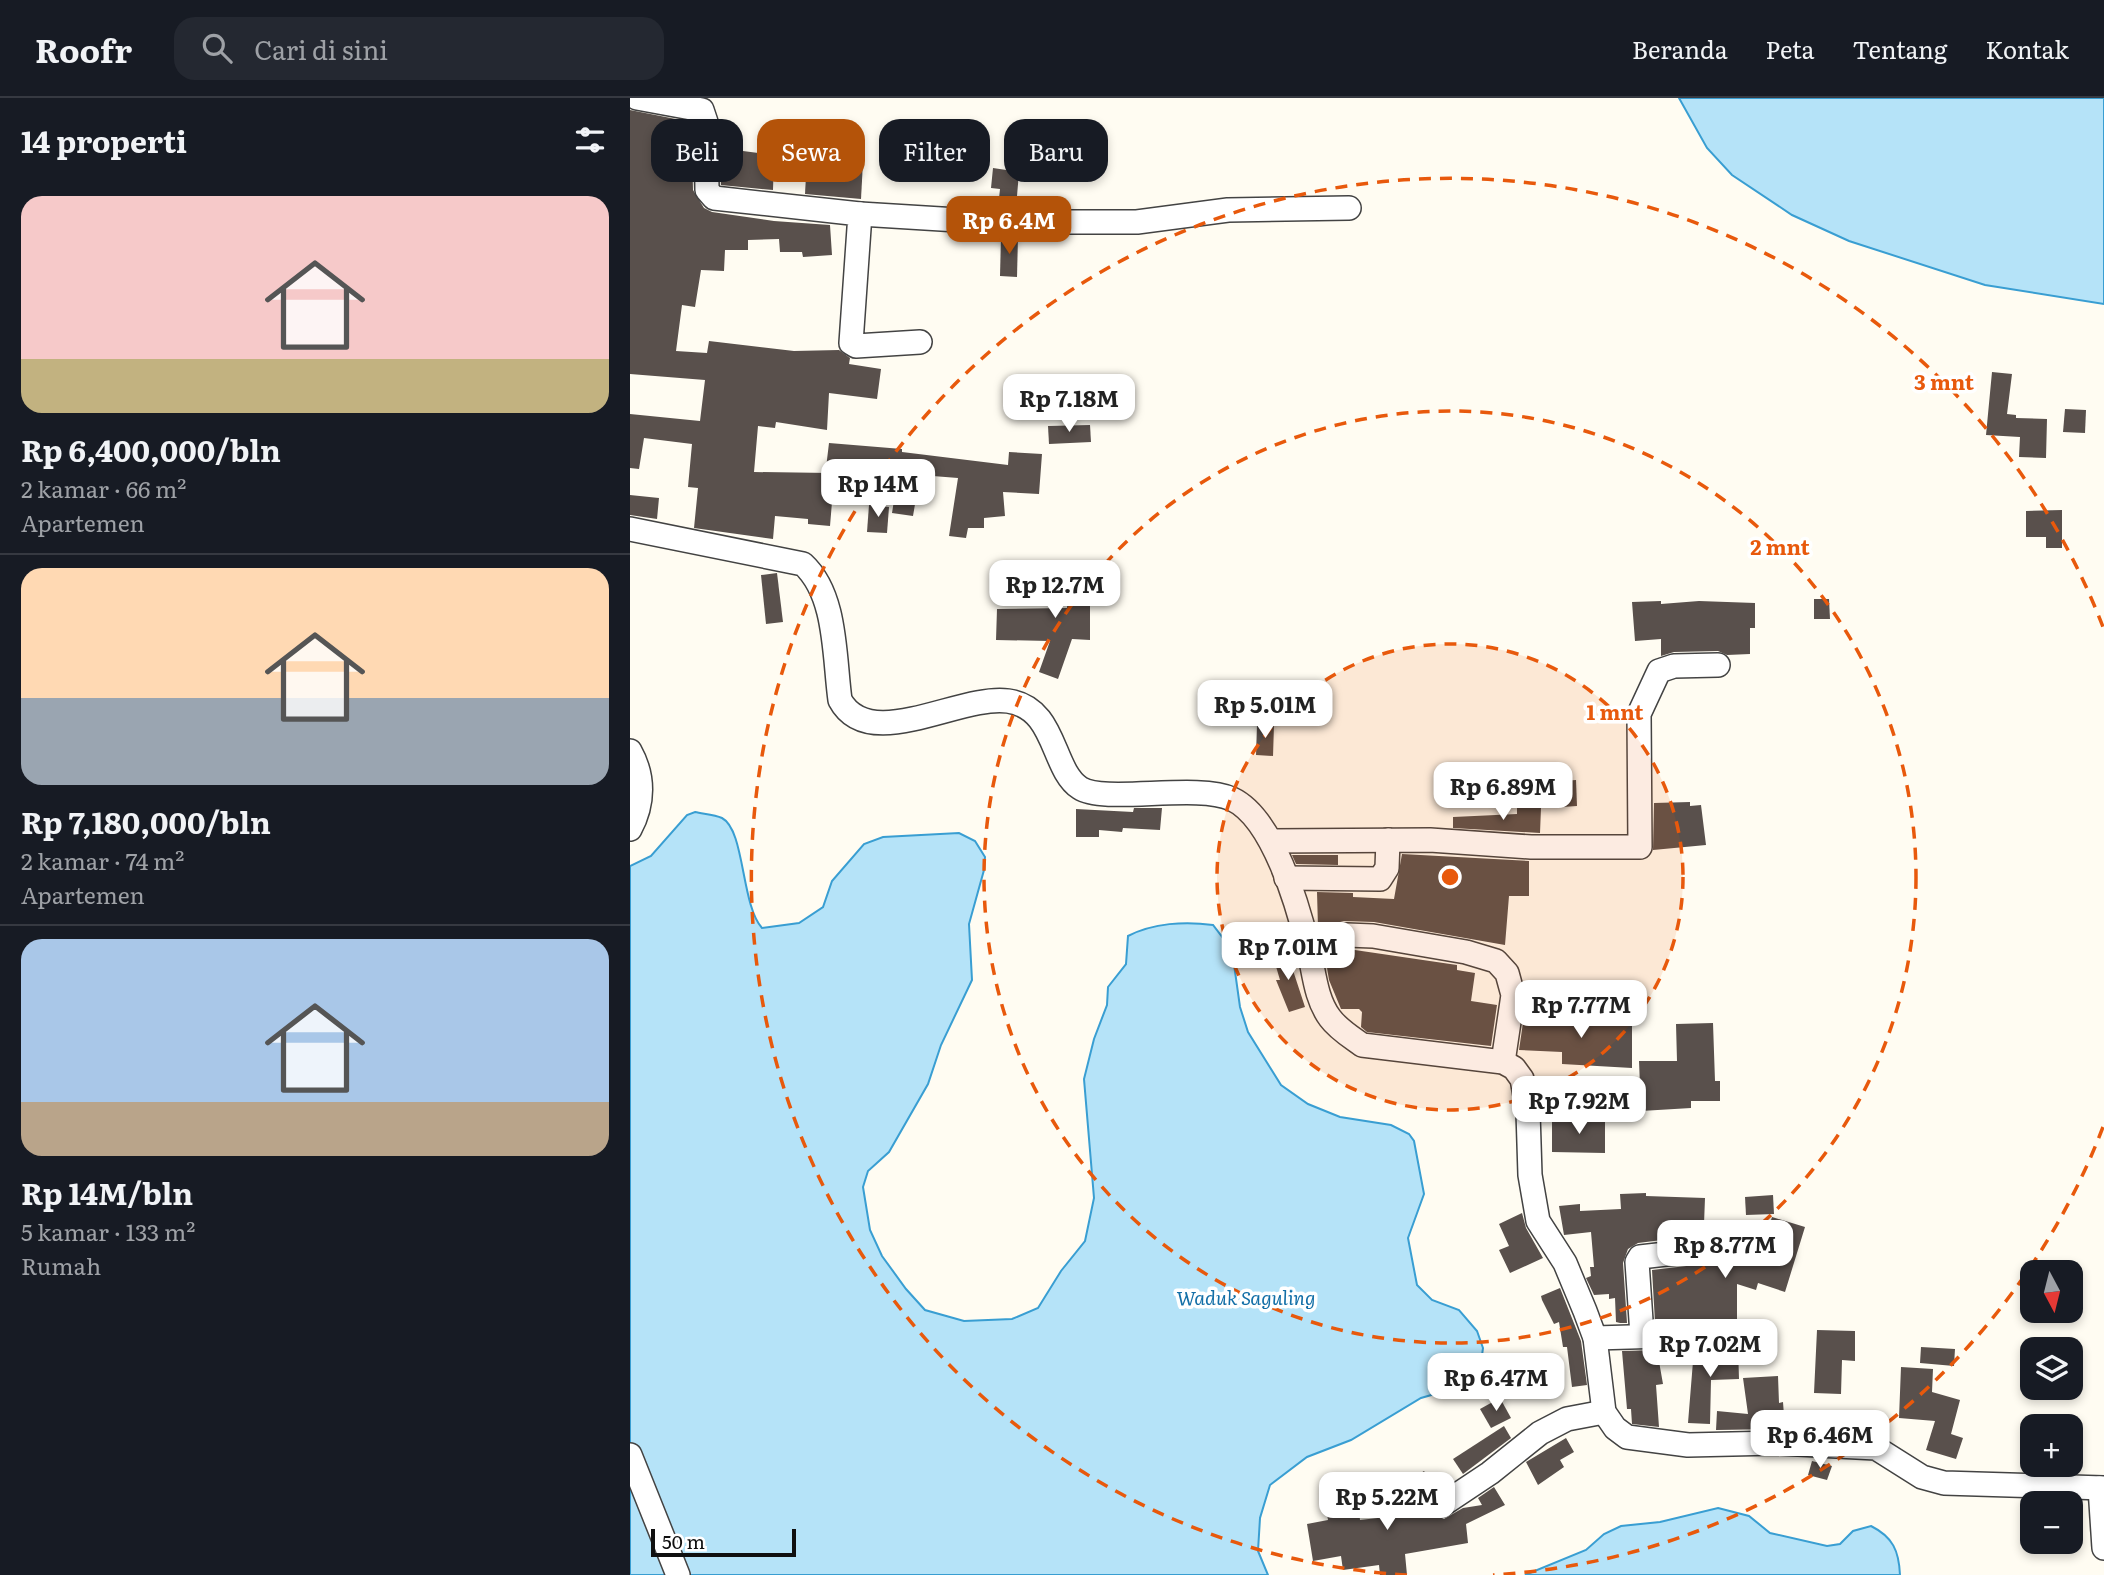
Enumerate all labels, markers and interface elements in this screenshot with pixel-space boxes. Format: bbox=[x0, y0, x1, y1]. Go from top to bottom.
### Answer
search box bbox=[174, 17, 664, 80]
text: Roofr bbox=[35, 24, 132, 73]
icon: search bbox=[198, 29, 236, 67]
text: Cari di sini bbox=[254, 29, 388, 68]
text: Beranda bbox=[1632, 31, 1728, 66]
text: Peta bbox=[1766, 31, 1815, 66]
text: Tentang bbox=[1853, 31, 1947, 66]
text: Kontak bbox=[1985, 31, 2069, 66]
text: 14 properti bbox=[21, 118, 187, 162]
chip: Beli bbox=[651, 119, 743, 182]
chip: Sewa bbox=[757, 119, 865, 182]
chip: Filter bbox=[879, 119, 990, 182]
chip: Baru bbox=[1004, 119, 1108, 182]
icon: filters bbox=[571, 121, 609, 159]
pin: Rp 6.4M bbox=[944, 197, 1074, 256]
text: Rp 6.4M bbox=[962, 202, 1056, 236]
icon: home bbox=[252, 242, 378, 368]
text: 3 mnt bbox=[1914, 365, 1975, 396]
pin: Rp 7.18M bbox=[997, 374, 1141, 434]
text: Rp 7.18M bbox=[1019, 380, 1119, 414]
text: Rp 6,400,000/bln bbox=[21, 427, 281, 471]
pin: Rp 14M bbox=[821, 460, 935, 519]
text: Rp 14M bbox=[837, 465, 919, 499]
text: 2 kamar · 66 m² bbox=[21, 471, 186, 505]
text: Apartemen bbox=[21, 505, 145, 539]
text: 2 mnt bbox=[1750, 530, 1811, 561]
pin: Rp 12.7M bbox=[983, 560, 1127, 620]
text: Rp 12.7M bbox=[1005, 566, 1105, 600]
icon: home bbox=[252, 614, 378, 740]
pin: Rp 5.01M bbox=[1193, 680, 1337, 740]
text: Rp 5.01M bbox=[1214, 686, 1316, 720]
text: 1 mnt bbox=[1587, 695, 1644, 726]
pin: Rp 6.89M bbox=[1431, 762, 1575, 822]
text: Rp 6.89M bbox=[1450, 768, 1556, 802]
text: Rp 7,180,000/bln bbox=[21, 799, 271, 843]
text: 2 kamar · 74 m² bbox=[21, 843, 184, 877]
centre of rings bbox=[1438, 865, 1462, 889]
text: Apartemen bbox=[21, 877, 145, 911]
pin: Rp 7.01M bbox=[1216, 922, 1360, 982]
text: Rp 7.01M bbox=[1238, 928, 1338, 962]
pin: Rp 7.77M bbox=[1509, 981, 1653, 1040]
icon: home bbox=[252, 985, 378, 1111]
text: Rp 7.77M bbox=[1531, 986, 1631, 1020]
pin: Rp 7.92M bbox=[1507, 1076, 1651, 1136]
text: Rp 7.92M bbox=[1528, 1082, 1630, 1116]
text: Rp 14M/bln bbox=[21, 1170, 193, 1214]
text: 5 kamar · 133 m² bbox=[21, 1214, 195, 1248]
pin: Rp 8.77M bbox=[1653, 1220, 1797, 1280]
text: Rp 8.77M bbox=[1673, 1226, 1777, 1260]
text: Rumah bbox=[21, 1248, 101, 1282]
north arrow bbox=[2020, 1260, 2082, 1323]
map controls bbox=[2020, 1260, 2083, 1554]
water label: Waduk Saguling bbox=[1177, 1283, 1315, 1311]
pin: Rp 7.02M bbox=[1638, 1320, 1782, 1379]
text: Rp 7.02M bbox=[1658, 1325, 1762, 1359]
button: layers bbox=[2020, 1337, 2083, 1400]
pin: Rp 6.47M bbox=[1424, 1354, 1568, 1413]
text: Rp 6.47M bbox=[1443, 1359, 1549, 1393]
pin: Rp 6.46M bbox=[1748, 1410, 1892, 1470]
button: + bbox=[2020, 1414, 2083, 1477]
text: Rp 6.46M bbox=[1767, 1416, 1873, 1450]
pin: Rp 5.22M bbox=[1315, 1472, 1459, 1532]
text: Rp 5.22M bbox=[1335, 1478, 1439, 1512]
button: − bbox=[2020, 1491, 2083, 1554]
scale bar bbox=[651, 1526, 796, 1558]
text: 50 m bbox=[662, 1527, 705, 1555]

